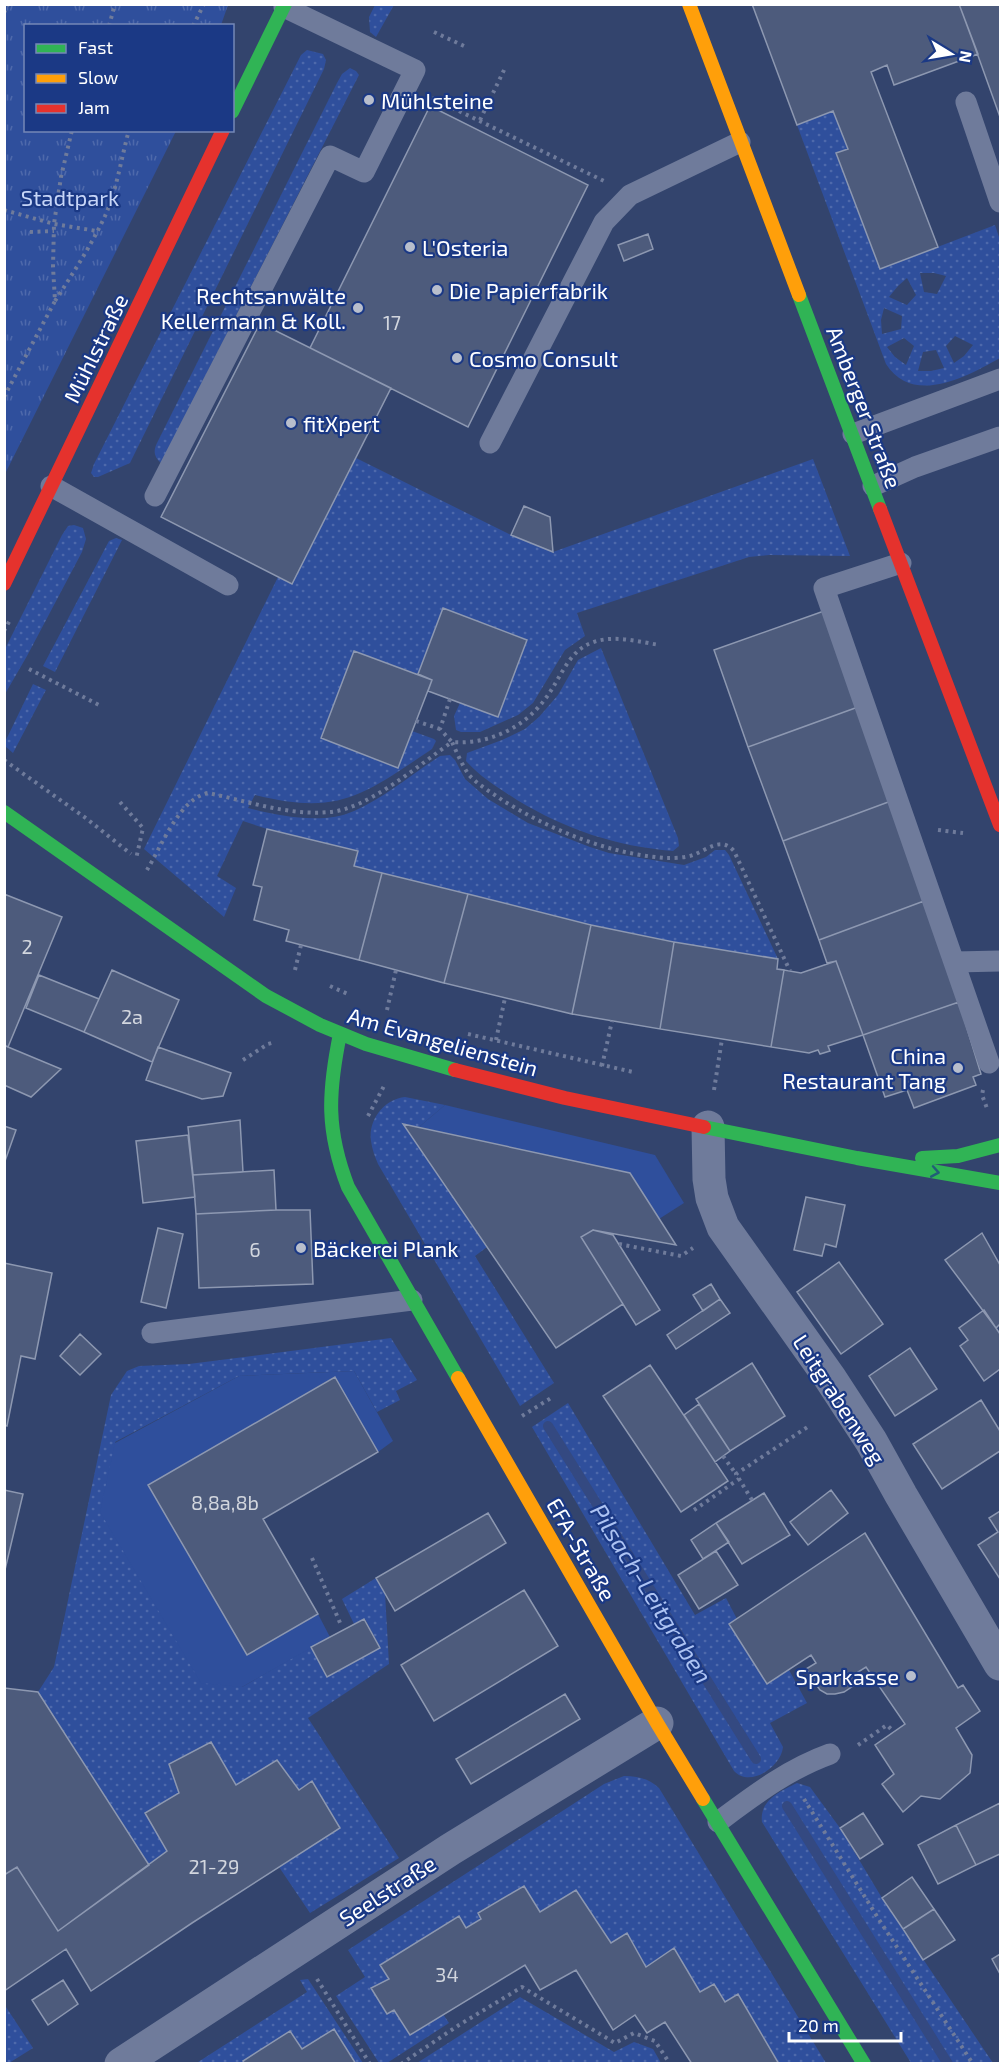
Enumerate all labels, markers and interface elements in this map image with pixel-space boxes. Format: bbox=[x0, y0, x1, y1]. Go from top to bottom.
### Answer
legend bbox=[24, 24, 234, 132]
north arrow bbox=[921, 24, 981, 84]
text: Fast bbox=[78, 36, 113, 58]
text: N bbox=[956, 49, 977, 64]
text: Slow bbox=[78, 66, 119, 88]
place label: Mühlsteine bbox=[381, 87, 494, 113]
marker: Mühlsteine bbox=[362, 93, 376, 107]
text: Jam bbox=[78, 96, 110, 118]
park label: Stadtpark bbox=[21, 184, 119, 210]
place label: L'Osteria bbox=[422, 234, 508, 260]
marker: L'Osteria bbox=[403, 240, 417, 254]
place label: Die Papierfabrik bbox=[449, 277, 608, 303]
place label: Rechtsanwälte Kellermann & Koll. bbox=[161, 282, 346, 333]
marker: Die Papierfabrik bbox=[430, 283, 444, 297]
street label: Mühlstraße bbox=[57, 289, 133, 407]
marker: Rechtsanwälte Kellermann & Koll. bbox=[351, 301, 365, 315]
house number: 17 bbox=[383, 310, 401, 334]
street label: Amberger Straße bbox=[822, 322, 908, 492]
place label: Cosmo Consult bbox=[469, 345, 618, 371]
marker: Cosmo Consult bbox=[450, 351, 464, 365]
place label: fitXpert bbox=[303, 410, 380, 436]
marker: fitXpert bbox=[284, 416, 298, 430]
house number: 2 bbox=[21, 934, 33, 958]
street label: Am Evangelienstein bbox=[345, 1001, 541, 1081]
house number: 2a bbox=[121, 1004, 143, 1028]
place label: China Restaurant Tang bbox=[782, 1042, 946, 1093]
marker: China Restaurant Tang bbox=[951, 1061, 965, 1075]
one-way arrow bbox=[930, 1165, 940, 1178]
place label: Bäckerei Plank bbox=[313, 1235, 458, 1261]
house number: 6 bbox=[249, 1237, 261, 1261]
marker: Bäckerei Plank bbox=[294, 1241, 308, 1255]
street label: Leitgrabenweg bbox=[788, 1329, 892, 1469]
house number: 8,8a,8b bbox=[191, 1490, 259, 1514]
street label: EFA-Straße bbox=[542, 1493, 622, 1605]
water label: Pilsach-Leitgraben bbox=[585, 1498, 719, 1688]
place label: Sparkasse bbox=[796, 1663, 899, 1689]
marker: Sparkasse bbox=[904, 1669, 918, 1683]
street label: Seelstraße bbox=[334, 1849, 440, 1931]
house number: 21-29 bbox=[189, 1854, 239, 1878]
house number: 34 bbox=[435, 1962, 459, 1986]
scale bar bbox=[789, 2005, 902, 2043]
text: 20 m bbox=[798, 2014, 839, 2036]

